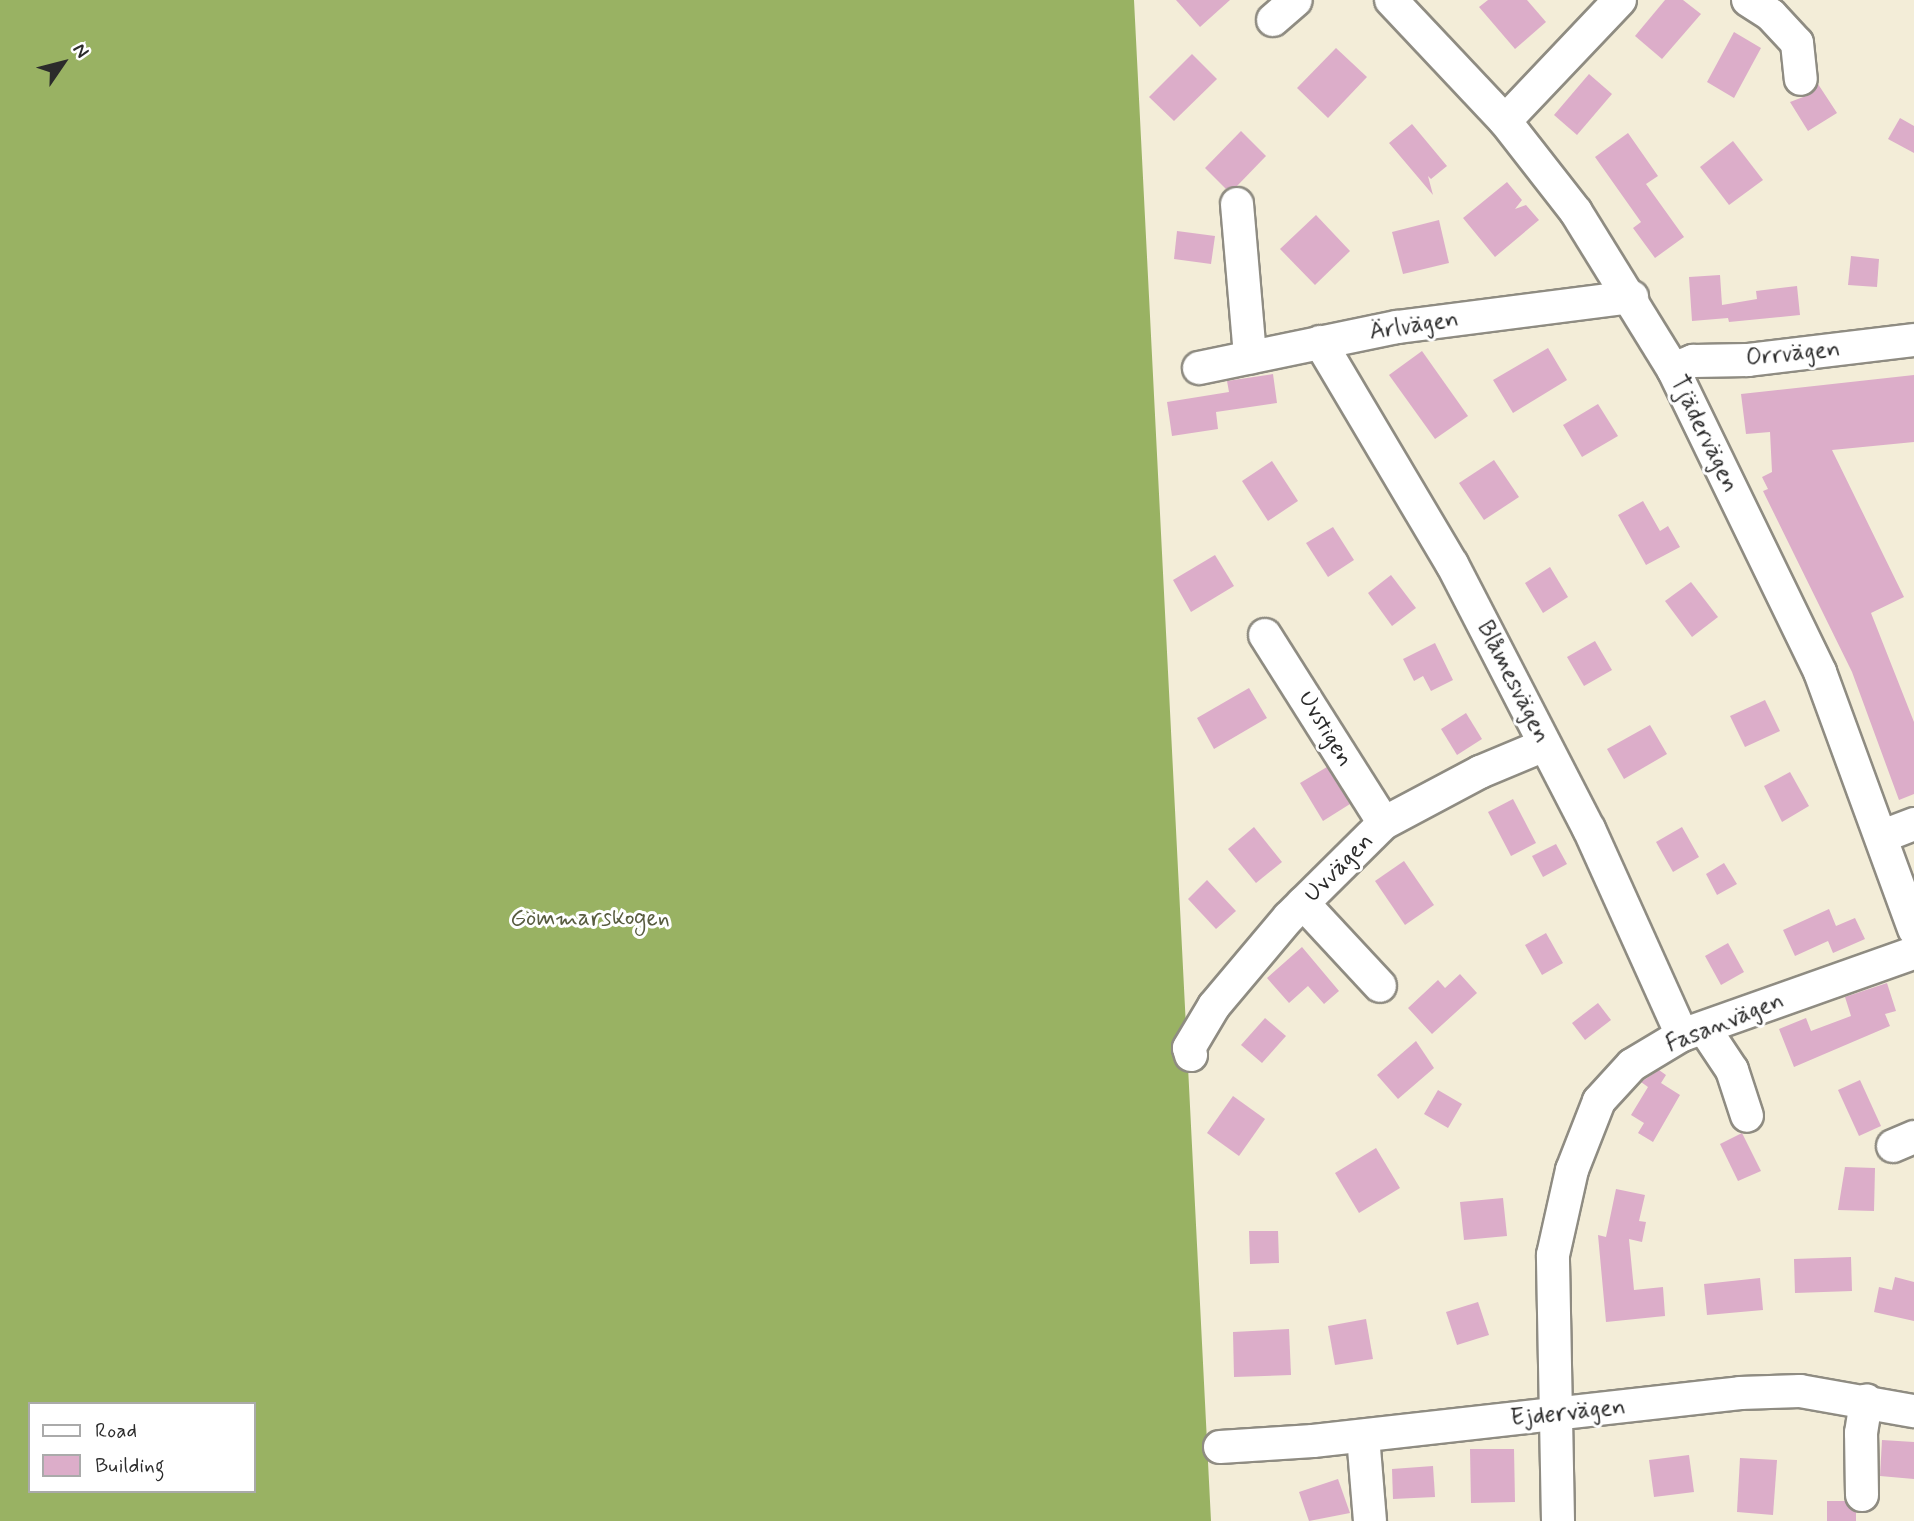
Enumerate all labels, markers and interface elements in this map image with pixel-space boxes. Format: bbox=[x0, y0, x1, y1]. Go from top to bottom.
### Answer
north arrow bbox=[28, 28, 98, 98]
text: N bbox=[67, 38, 94, 63]
street label: Ärlvägen bbox=[1367, 305, 1461, 347]
street label: Orrvägen bbox=[1745, 335, 1841, 373]
street label: Tjädervägen bbox=[1663, 371, 1745, 497]
street label: Blåmesvägen bbox=[1470, 616, 1556, 748]
street label: Uvstigen bbox=[1291, 686, 1359, 772]
street label: Uvvägen bbox=[1298, 827, 1380, 909]
park label: Gömmarskogen bbox=[510, 905, 670, 933]
street label: Fasanvägen bbox=[1662, 986, 1788, 1060]
street label: Ejdervägen bbox=[1509, 1393, 1627, 1433]
legend bbox=[28, 1402, 256, 1493]
text: Road bbox=[95, 1417, 137, 1445]
text: Building bbox=[95, 1452, 165, 1480]

